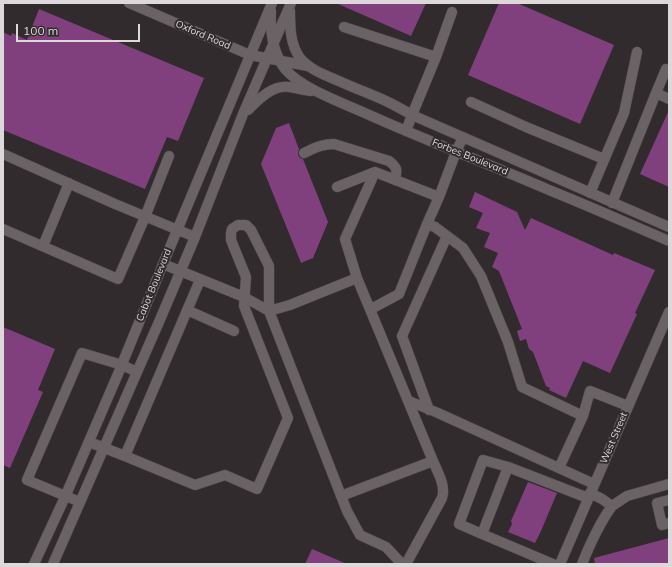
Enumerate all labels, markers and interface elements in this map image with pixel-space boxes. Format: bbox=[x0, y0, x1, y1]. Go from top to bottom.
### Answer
scale bar bbox=[18, 16, 142, 42]
street label: Oxford Road bbox=[174, 18, 232, 52]
text: 100 m bbox=[23, 23, 58, 38]
street label: Forbes Boulevard bbox=[430, 136, 510, 178]
street label: Cabot Boulevard bbox=[134, 247, 174, 323]
street label: West Street bbox=[598, 411, 630, 465]

